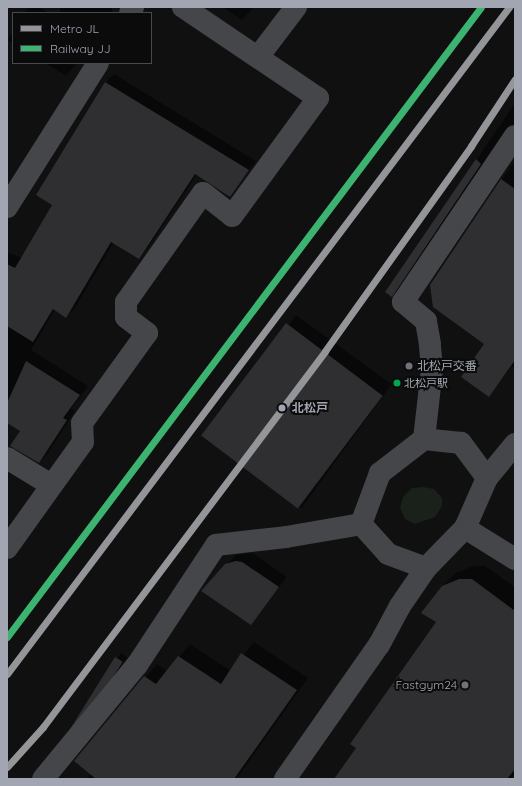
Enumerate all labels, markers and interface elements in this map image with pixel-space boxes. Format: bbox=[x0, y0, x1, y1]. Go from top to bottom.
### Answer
legend bbox=[12, 12, 152, 64]
text: Metro JL bbox=[50, 21, 99, 36]
text: Railway JJ bbox=[50, 41, 111, 56]
place label: 北松戸交番 bbox=[417, 359, 477, 373]
marker: 北松戸交番 bbox=[404, 361, 414, 371]
place label: 北松戸駅 bbox=[404, 376, 448, 390]
marker: 北松戸駅 bbox=[392, 378, 402, 388]
marker: 北松戸 bbox=[275, 401, 289, 415]
place label: 北松戸 bbox=[292, 401, 328, 415]
place label: Fastgym24 bbox=[396, 678, 457, 692]
marker: Fastgym24 bbox=[460, 680, 470, 690]

